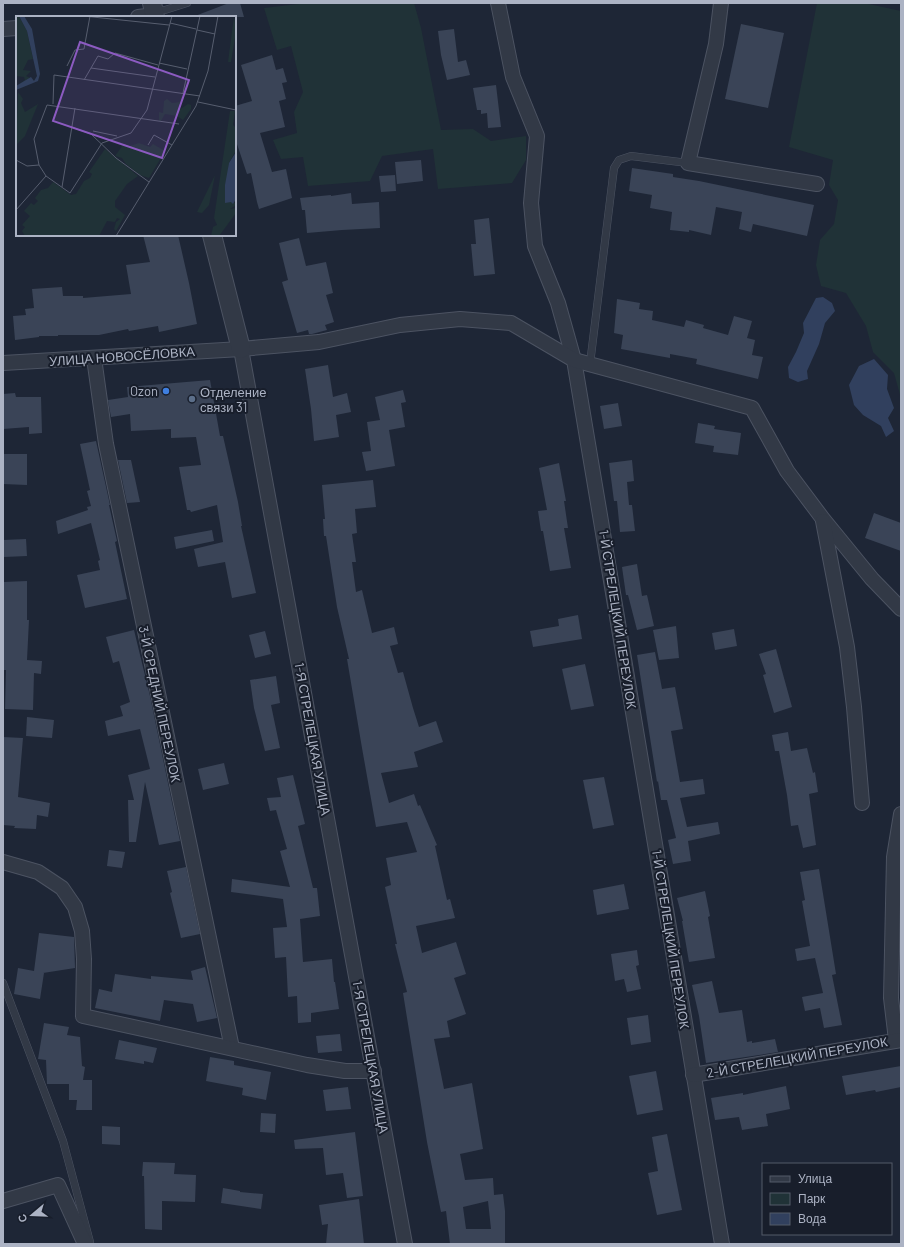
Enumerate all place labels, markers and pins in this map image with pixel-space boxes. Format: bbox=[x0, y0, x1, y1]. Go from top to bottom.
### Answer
place label: Ozon bbox=[130, 383, 158, 399]
place label: Отделение связи 31 bbox=[200, 384, 267, 415]
marker: Ozon bbox=[161, 386, 171, 396]
marker: Отделение связи 31 bbox=[187, 394, 197, 404]

